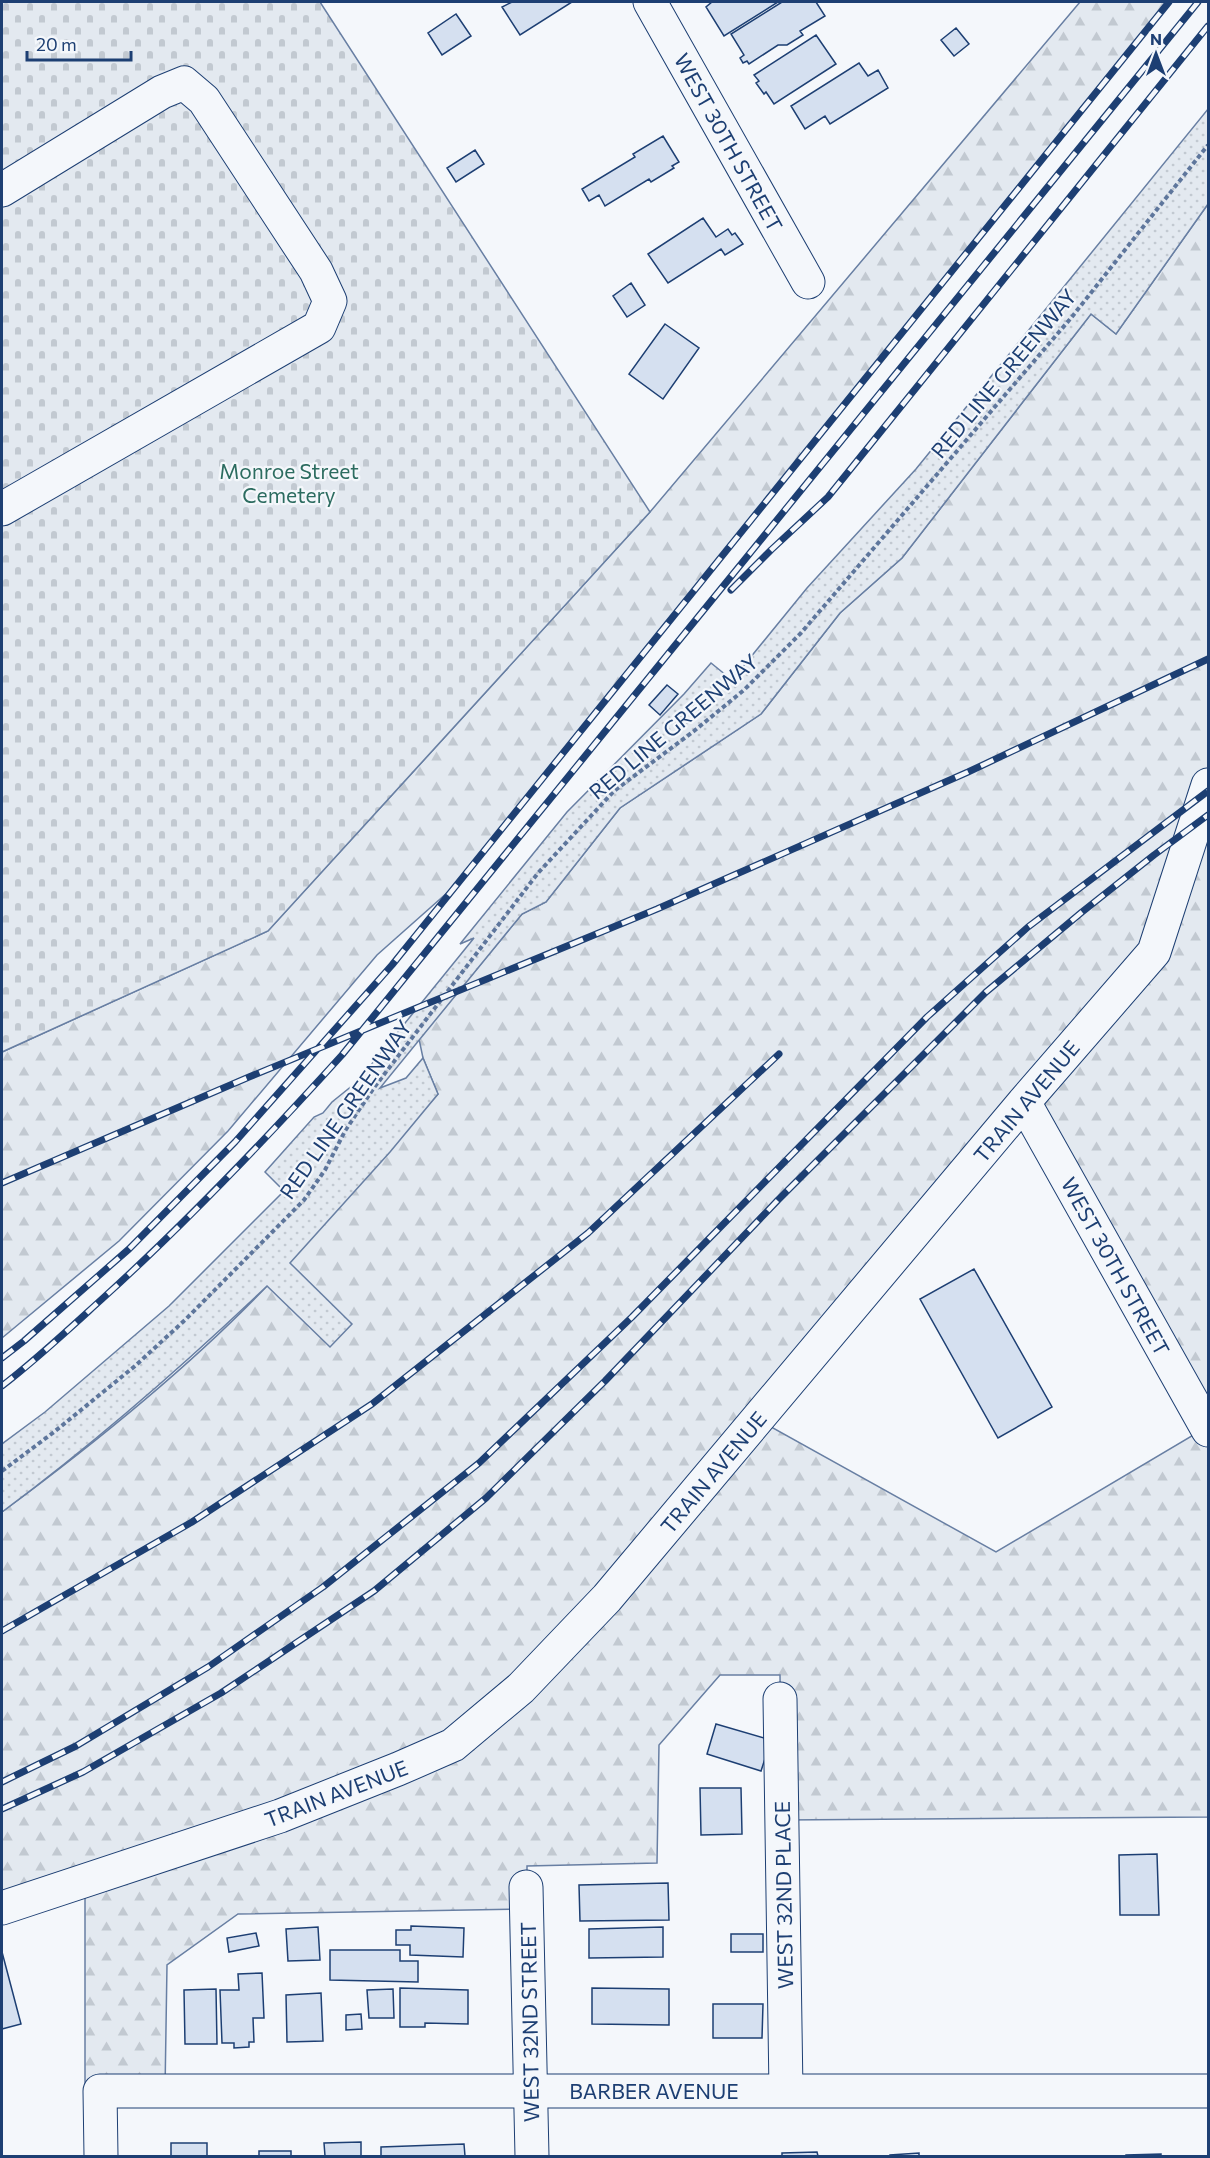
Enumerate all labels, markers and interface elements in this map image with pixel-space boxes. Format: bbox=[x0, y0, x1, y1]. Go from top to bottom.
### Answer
scale bar bbox=[27, 24, 130, 62]
north arrow bbox=[1126, 24, 1186, 84]
text: N bbox=[1150, 29, 1162, 48]
text: 20 m bbox=[36, 33, 77, 55]
street label: WEST 30TH STREET bbox=[670, 49, 788, 235]
street label: RED LINE GREENWAY bbox=[925, 283, 1081, 462]
park label: Monroe Street Cemetery bbox=[219, 458, 359, 507]
street label: RED LINE GREENWAY bbox=[584, 648, 763, 804]
street label: RED LINE GREENWAY bbox=[274, 1014, 416, 1203]
street label: TRAIN AVENUE bbox=[968, 1035, 1084, 1167]
street label: WEST 30TH STREET bbox=[1057, 1173, 1175, 1359]
street label: TRAIN AVENUE bbox=[655, 1406, 771, 1538]
street label: TRAIN AVENUE bbox=[261, 1754, 411, 1832]
street label: WEST 32ND PLACE bbox=[769, 1801, 797, 1989]
street label: WEST 32ND STREET bbox=[515, 1922, 543, 2122]
street label: BARBER AVENUE bbox=[569, 2078, 739, 2103]

